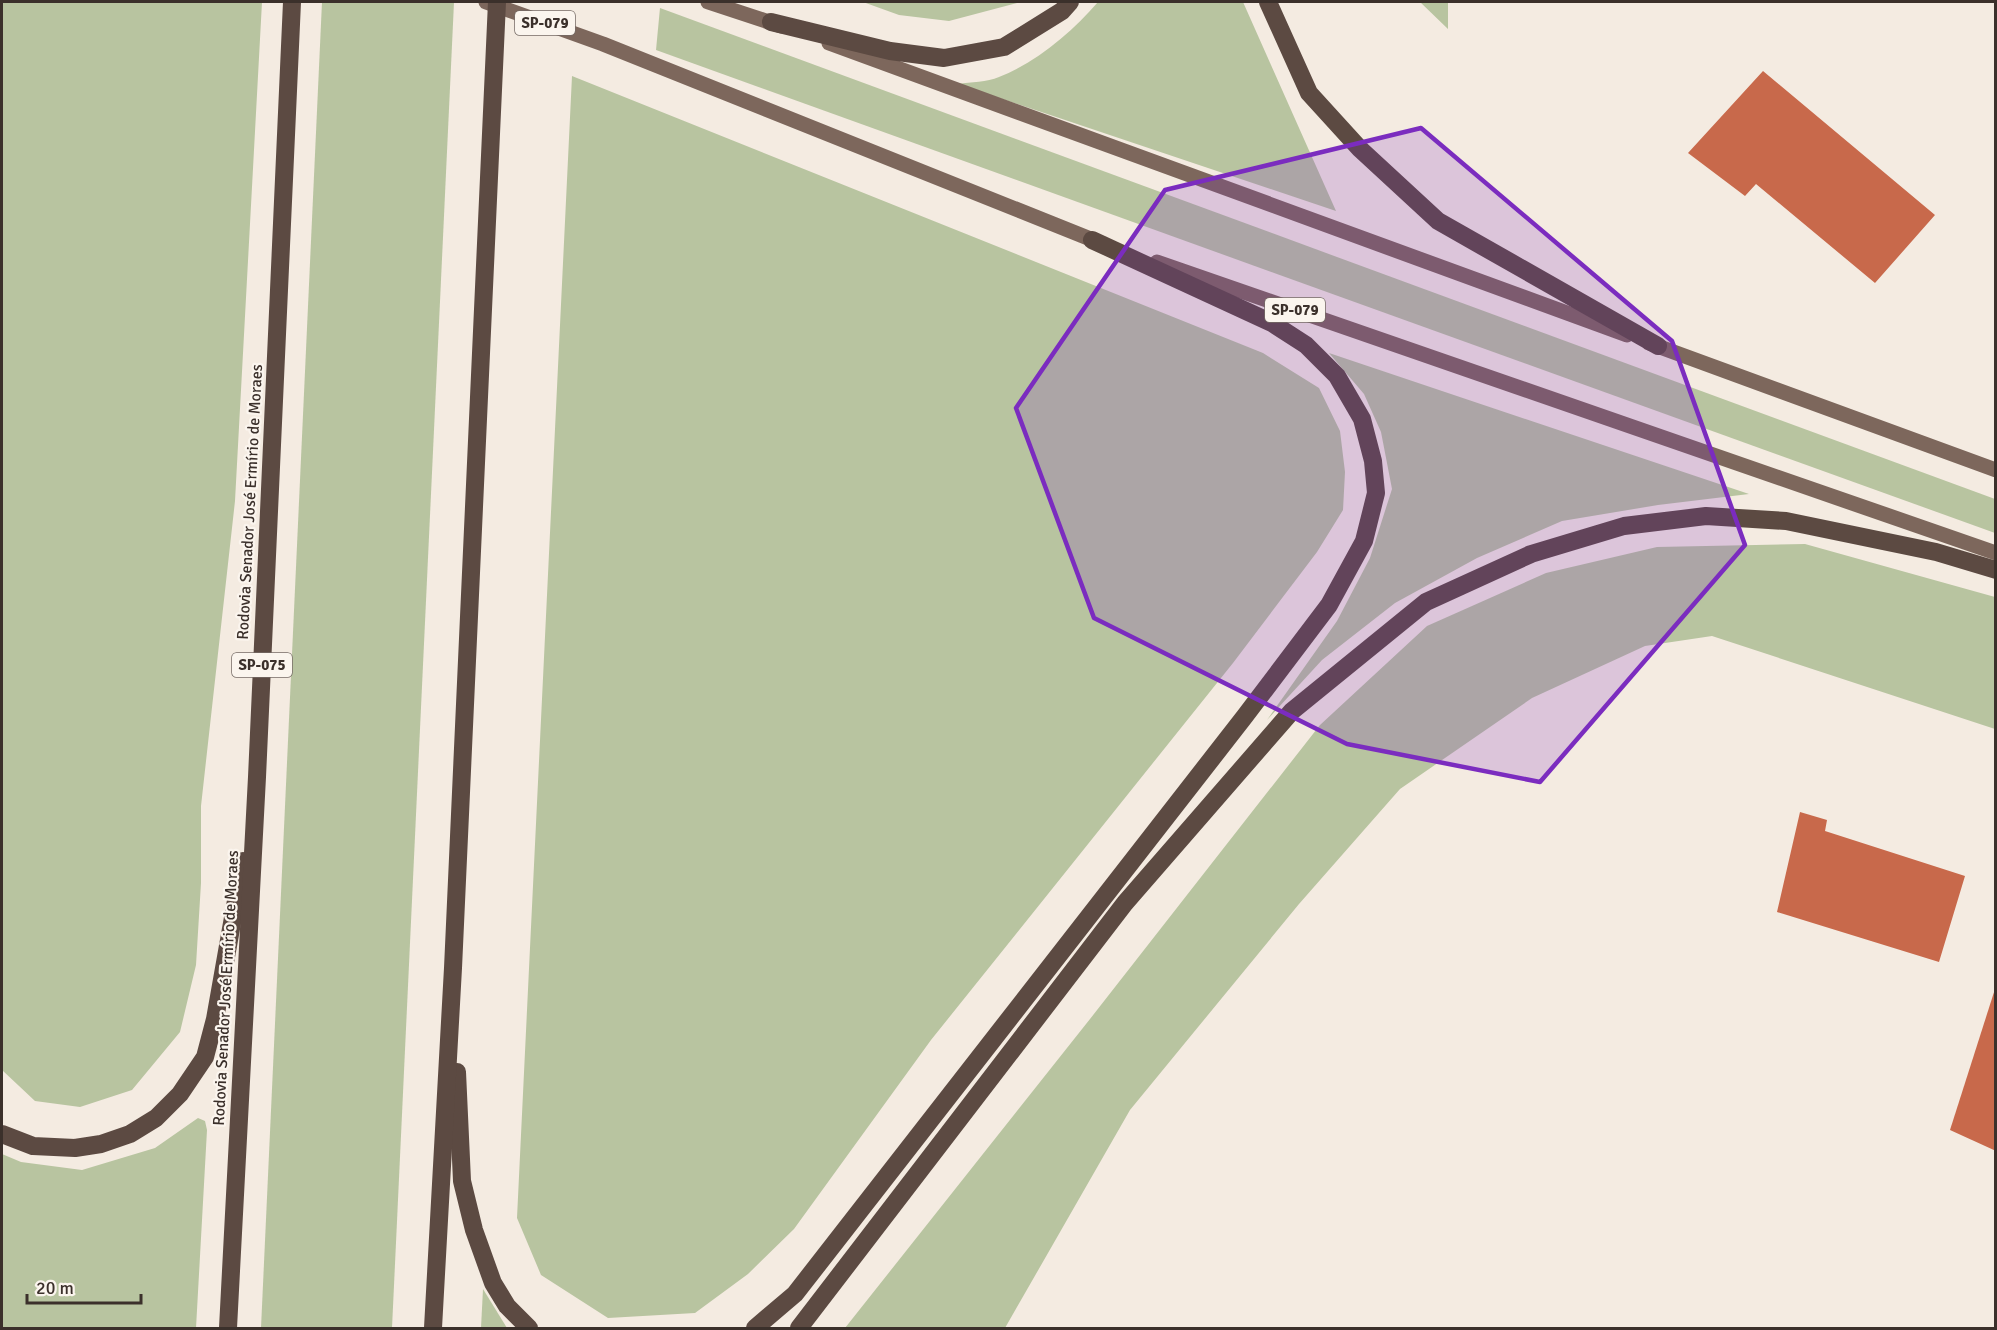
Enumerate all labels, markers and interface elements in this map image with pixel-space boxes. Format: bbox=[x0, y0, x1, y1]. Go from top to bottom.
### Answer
road number: SP-079 bbox=[515, 11, 575, 35]
road number: SP-079 bbox=[1265, 298, 1325, 322]
street label: Rodovia Senador José Ermírio de Moraes bbox=[233, 364, 267, 640]
road number: SP-075 bbox=[232, 653, 292, 677]
street label: Rodovia Senador José Ermírio de Moraes bbox=[209, 850, 243, 1126]
scale bar bbox=[27, 1267, 141, 1305]
text: 20 m bbox=[36, 1277, 74, 1299]

